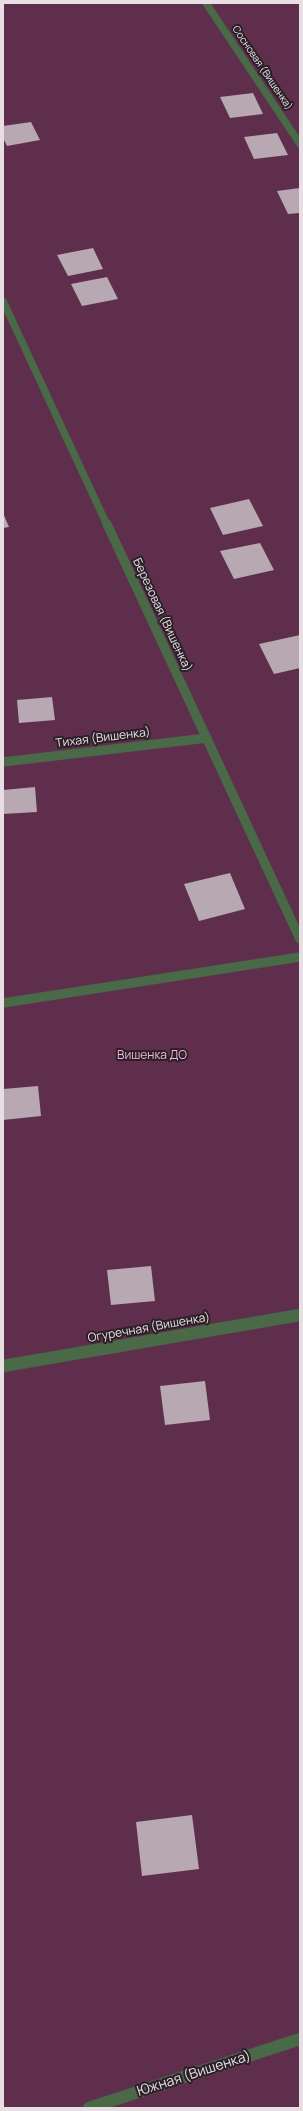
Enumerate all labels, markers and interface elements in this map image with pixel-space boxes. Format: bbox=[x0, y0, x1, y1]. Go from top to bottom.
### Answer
street label: Сосновая (Вишенка) bbox=[229, 24, 295, 112]
street label: Березовая (Вишенка) bbox=[129, 556, 195, 674]
street label: Тихая (Вишенка) bbox=[55, 725, 151, 751]
park label: Вишенка ДО bbox=[117, 1049, 187, 1063]
street label: Огуречная (Вишенка) bbox=[87, 1310, 211, 1346]
street label: Южная (Вишенка) bbox=[135, 2048, 253, 2100]

